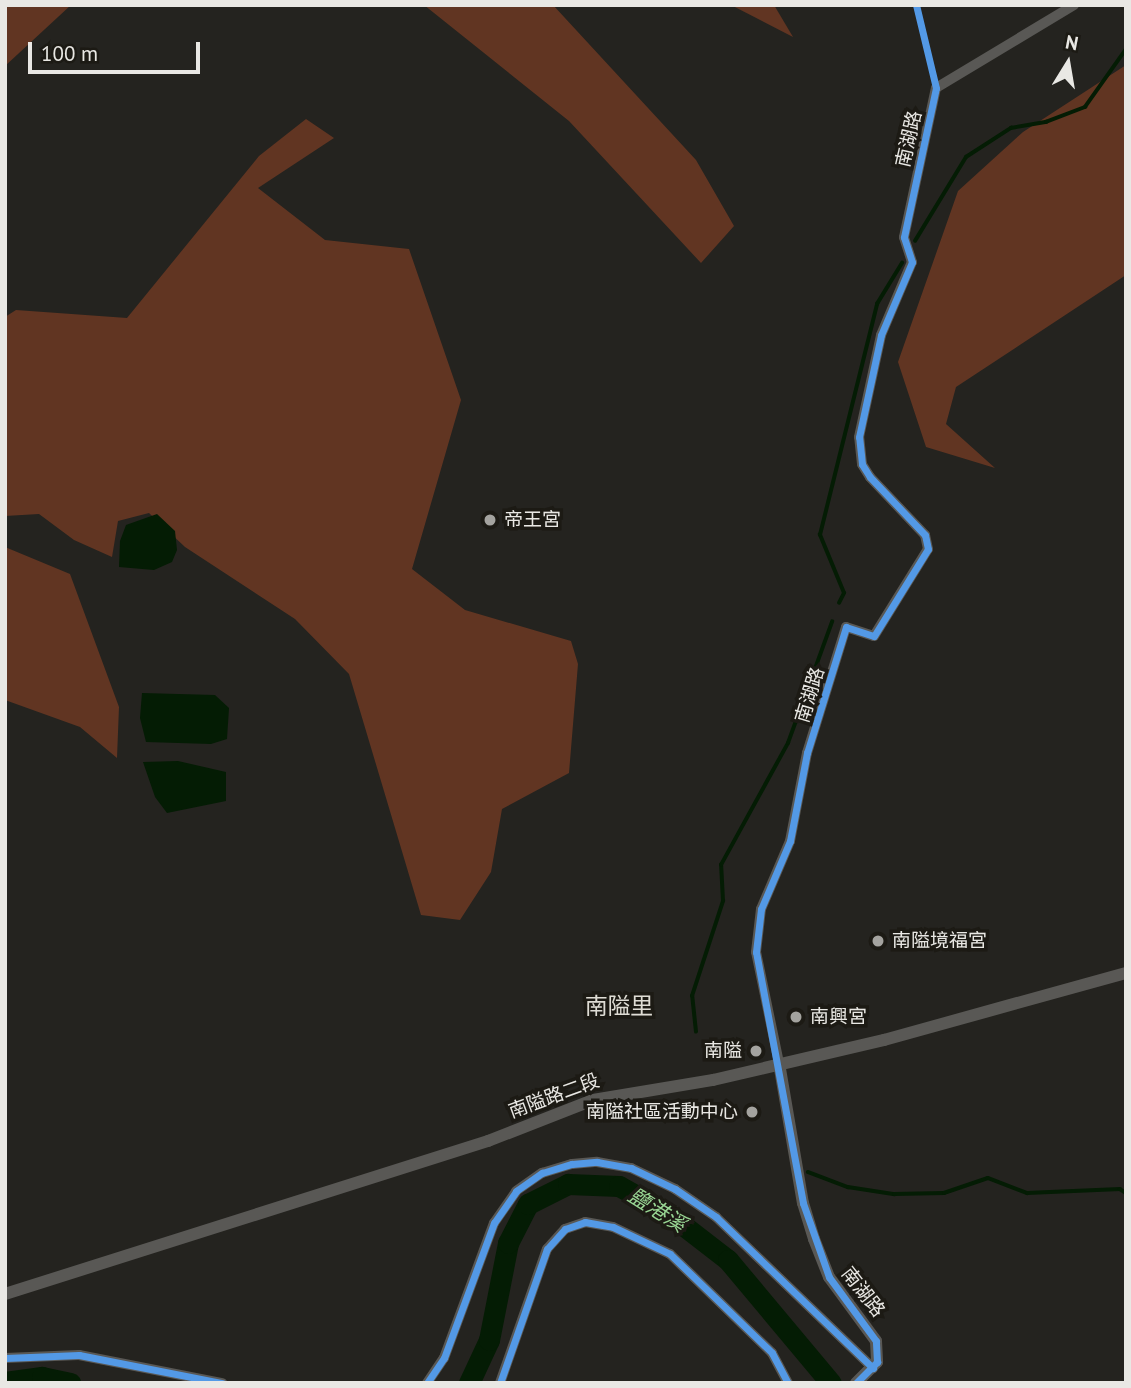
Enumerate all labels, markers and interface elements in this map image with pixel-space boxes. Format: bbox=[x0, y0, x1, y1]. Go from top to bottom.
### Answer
scale bar bbox=[32, 28, 203, 72]
north arrow bbox=[1033, 28, 1103, 98]
text: N bbox=[1064, 29, 1080, 55]
text: 100 m bbox=[41, 40, 98, 67]
street label: 南湖路 bbox=[891, 109, 927, 169]
place label: 帝王宮 bbox=[504, 509, 561, 531]
marker: 帝王宮 bbox=[482, 512, 498, 528]
street label: 南湖路 bbox=[791, 664, 829, 726]
place label: 南隘境福宮 bbox=[892, 930, 987, 952]
marker: 南隘境福宮 bbox=[870, 933, 886, 949]
district label: 南隘里 bbox=[585, 992, 653, 1020]
place label: 南興宮 bbox=[810, 1006, 867, 1028]
marker: 南興宮 bbox=[788, 1009, 804, 1025]
place label: 南隘 bbox=[704, 1040, 742, 1062]
marker: 南隘 bbox=[748, 1043, 764, 1059]
street label: 南隘路二段 bbox=[505, 1069, 603, 1123]
place label: 南隘社區活動中心 bbox=[586, 1101, 738, 1123]
marker: 南隘社區活動中心 bbox=[744, 1104, 760, 1120]
water label: 鹽港溪 bbox=[624, 1183, 690, 1237]
street label: 南湖路 bbox=[836, 1263, 890, 1321]

